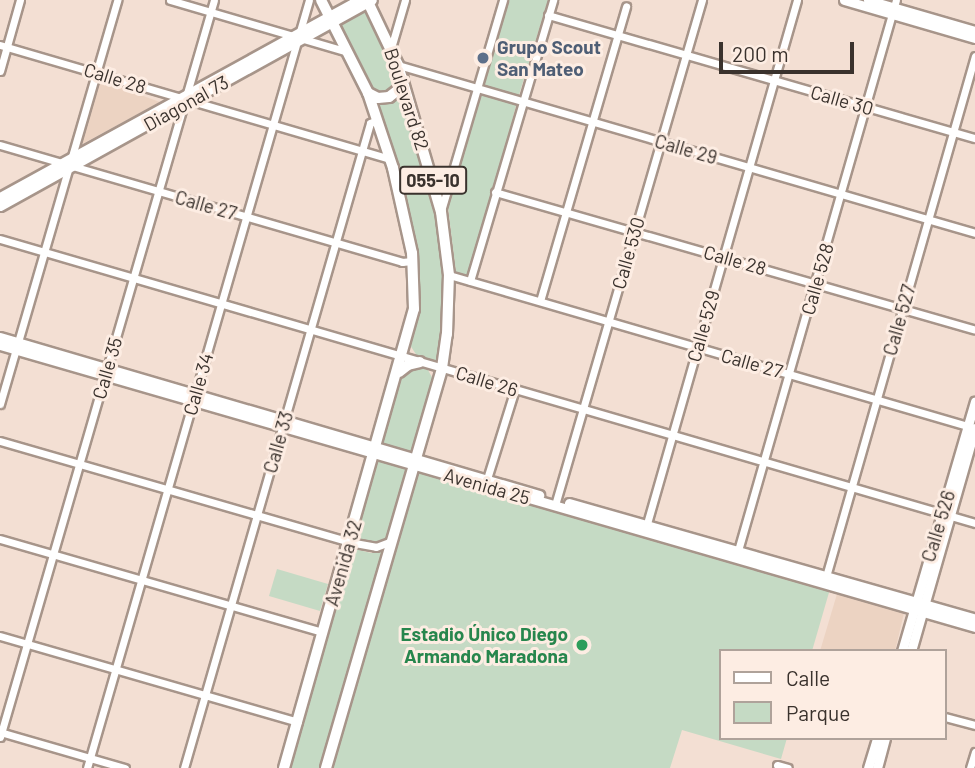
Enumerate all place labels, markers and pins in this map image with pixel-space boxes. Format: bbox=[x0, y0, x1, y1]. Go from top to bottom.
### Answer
place label: Grupo Scout San Mateo bbox=[497, 36, 601, 80]
marker: Grupo Scout San Mateo bbox=[475, 50, 491, 66]
place label: Estadio Único Diego Armando Maradona bbox=[400, 623, 568, 667]
marker: Estadio Único Diego Armando Maradona bbox=[574, 637, 590, 653]

